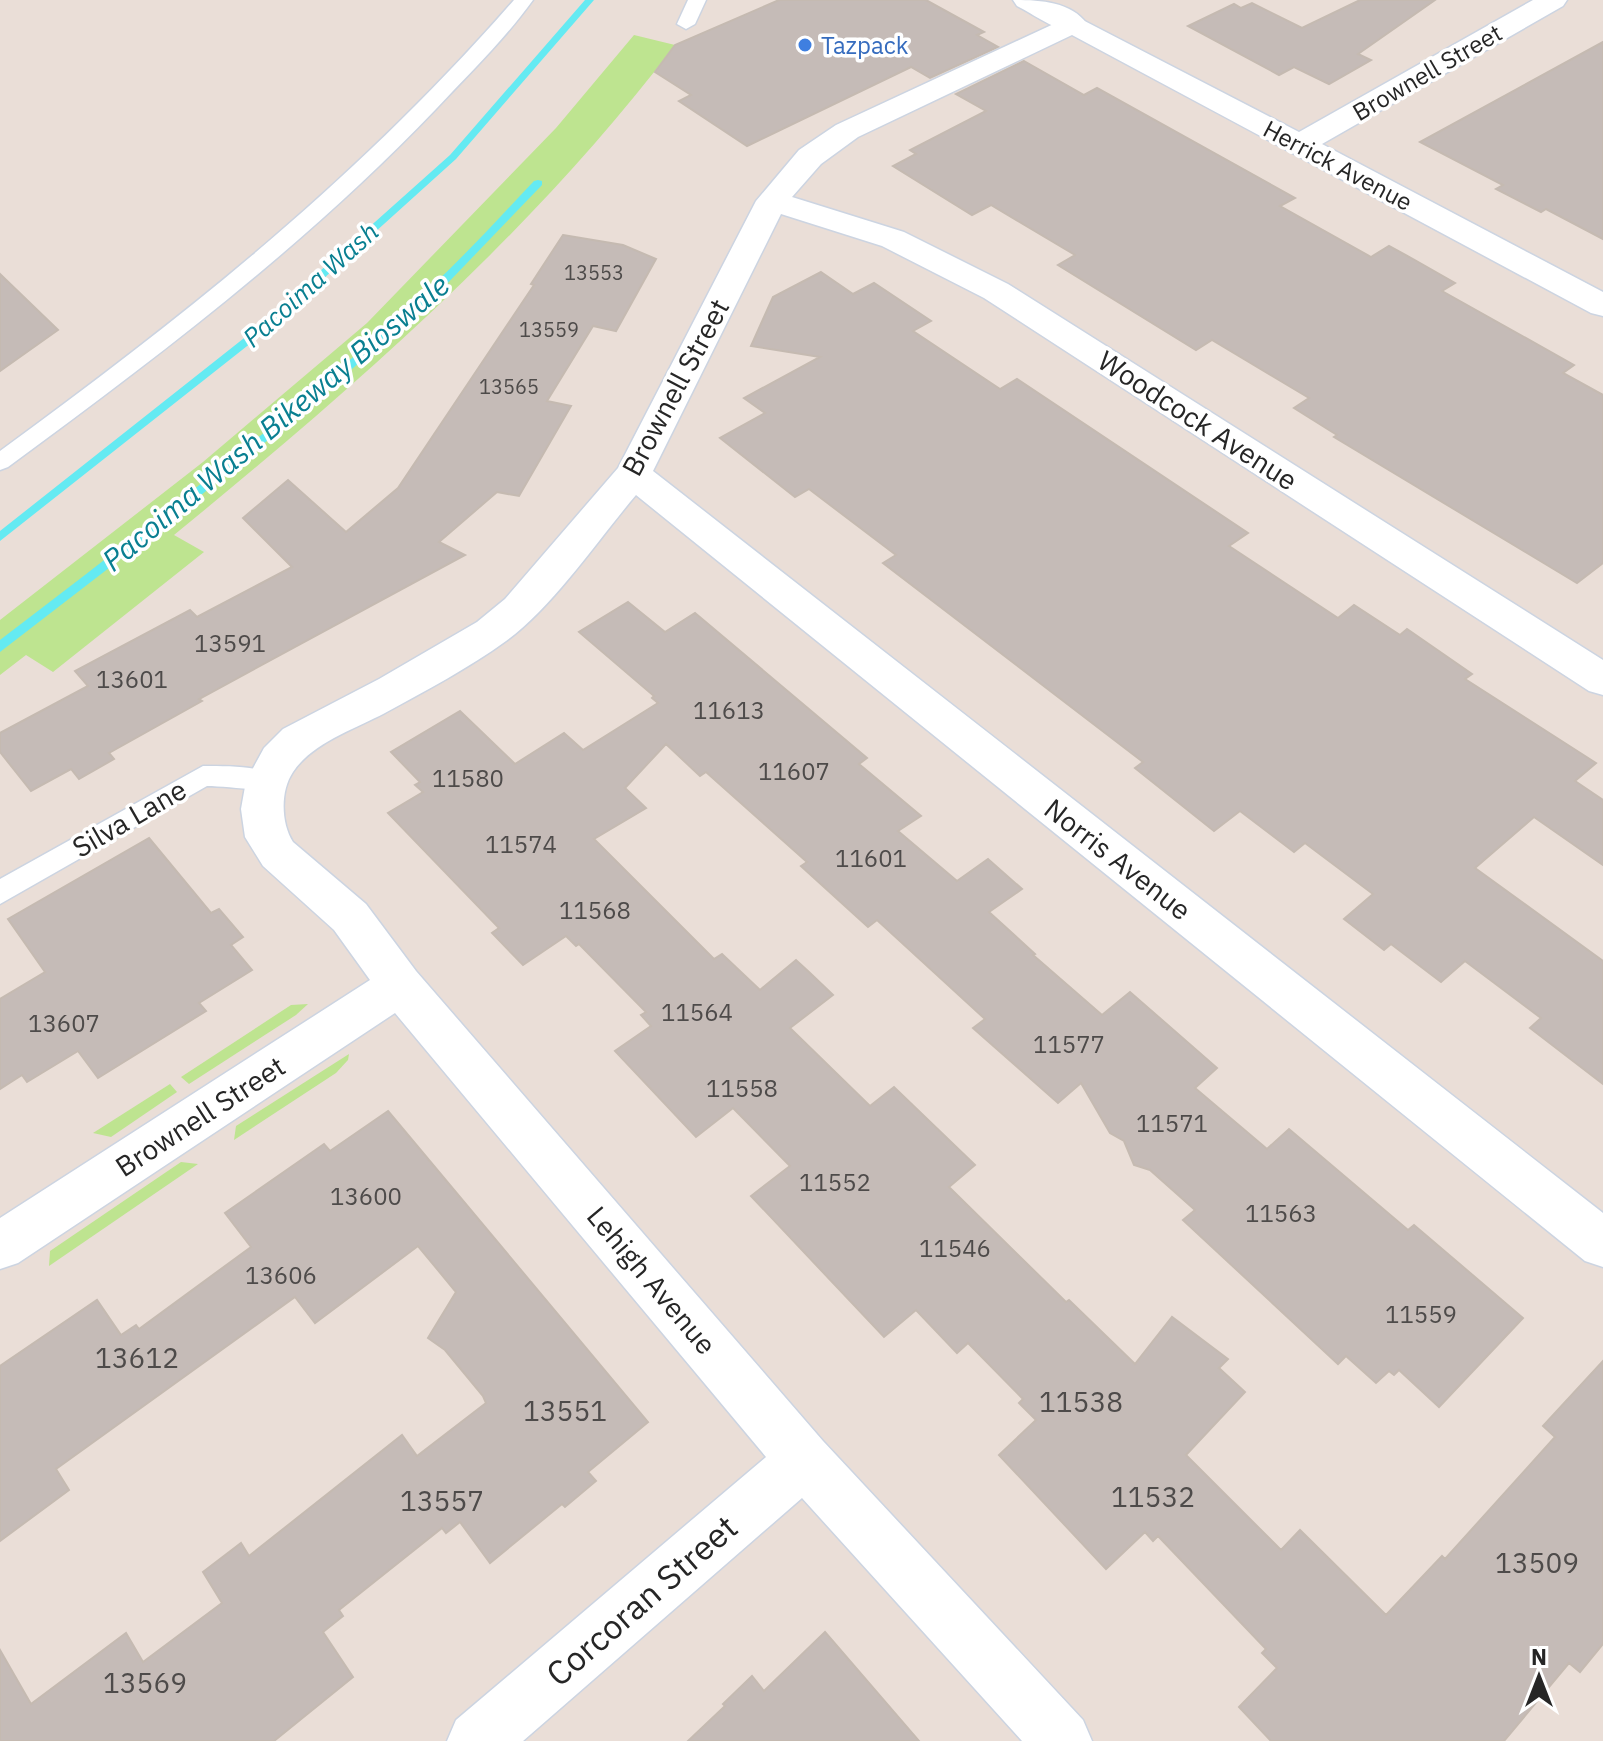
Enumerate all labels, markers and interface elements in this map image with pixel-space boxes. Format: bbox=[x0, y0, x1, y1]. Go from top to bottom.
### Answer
street label: Brownell Street bbox=[1347, 16, 1507, 128]
place label: Tazpack bbox=[821, 29, 909, 61]
marker: Tazpack bbox=[796, 36, 814, 54]
street label: Herrick Avenue bbox=[1258, 112, 1418, 218]
water label: Pacoima Wash bbox=[235, 214, 385, 354]
house number: 13553 bbox=[564, 259, 624, 286]
water label: Pacoima Wash Bikeway Bioswale bbox=[93, 265, 457, 579]
street label: Brownell Street bbox=[613, 292, 737, 482]
house number: 13559 bbox=[519, 316, 579, 343]
street label: Woodcock Avenue bbox=[1091, 342, 1305, 498]
house number: 13565 bbox=[479, 373, 539, 400]
house number: 13591 bbox=[194, 627, 266, 659]
house number: 13601 bbox=[96, 663, 168, 695]
house number: 11613 bbox=[693, 694, 765, 726]
house number: 11607 bbox=[758, 755, 830, 787]
house number: 11580 bbox=[432, 762, 504, 794]
street label: Silva Lane bbox=[65, 770, 193, 866]
street label: Norris Avenue bbox=[1037, 790, 1199, 928]
house number: 11574 bbox=[485, 828, 557, 860]
house number: 11601 bbox=[835, 842, 907, 874]
house number: 11568 bbox=[559, 894, 631, 926]
house number: 11564 bbox=[661, 996, 733, 1028]
house number: 13607 bbox=[28, 1007, 100, 1039]
house number: 11577 bbox=[1033, 1028, 1105, 1060]
street label: Brownell Street bbox=[108, 1047, 292, 1185]
house number: 11558 bbox=[706, 1072, 778, 1104]
house number: 11571 bbox=[1136, 1107, 1208, 1139]
house number: 11552 bbox=[799, 1166, 871, 1198]
house number: 13600 bbox=[330, 1180, 402, 1212]
house number: 11563 bbox=[1245, 1197, 1317, 1229]
street label: Lehigh Avenue bbox=[579, 1198, 725, 1362]
house number: 11546 bbox=[919, 1232, 991, 1264]
house number: 13606 bbox=[245, 1259, 317, 1291]
house number: 11559 bbox=[1385, 1298, 1457, 1330]
house number: 13612 bbox=[95, 1339, 179, 1376]
house number: 11538 bbox=[1039, 1383, 1123, 1420]
house number: 13551 bbox=[523, 1392, 607, 1429]
house number: 11532 bbox=[1111, 1478, 1195, 1515]
house number: 13557 bbox=[400, 1482, 484, 1519]
street label: Corcoran Street bbox=[536, 1505, 746, 1695]
house number: 13509 bbox=[1495, 1544, 1579, 1581]
north arrow bbox=[1499, 1637, 1579, 1717]
text: N bbox=[1531, 1642, 1547, 1671]
house number: 13569 bbox=[103, 1664, 187, 1701]

